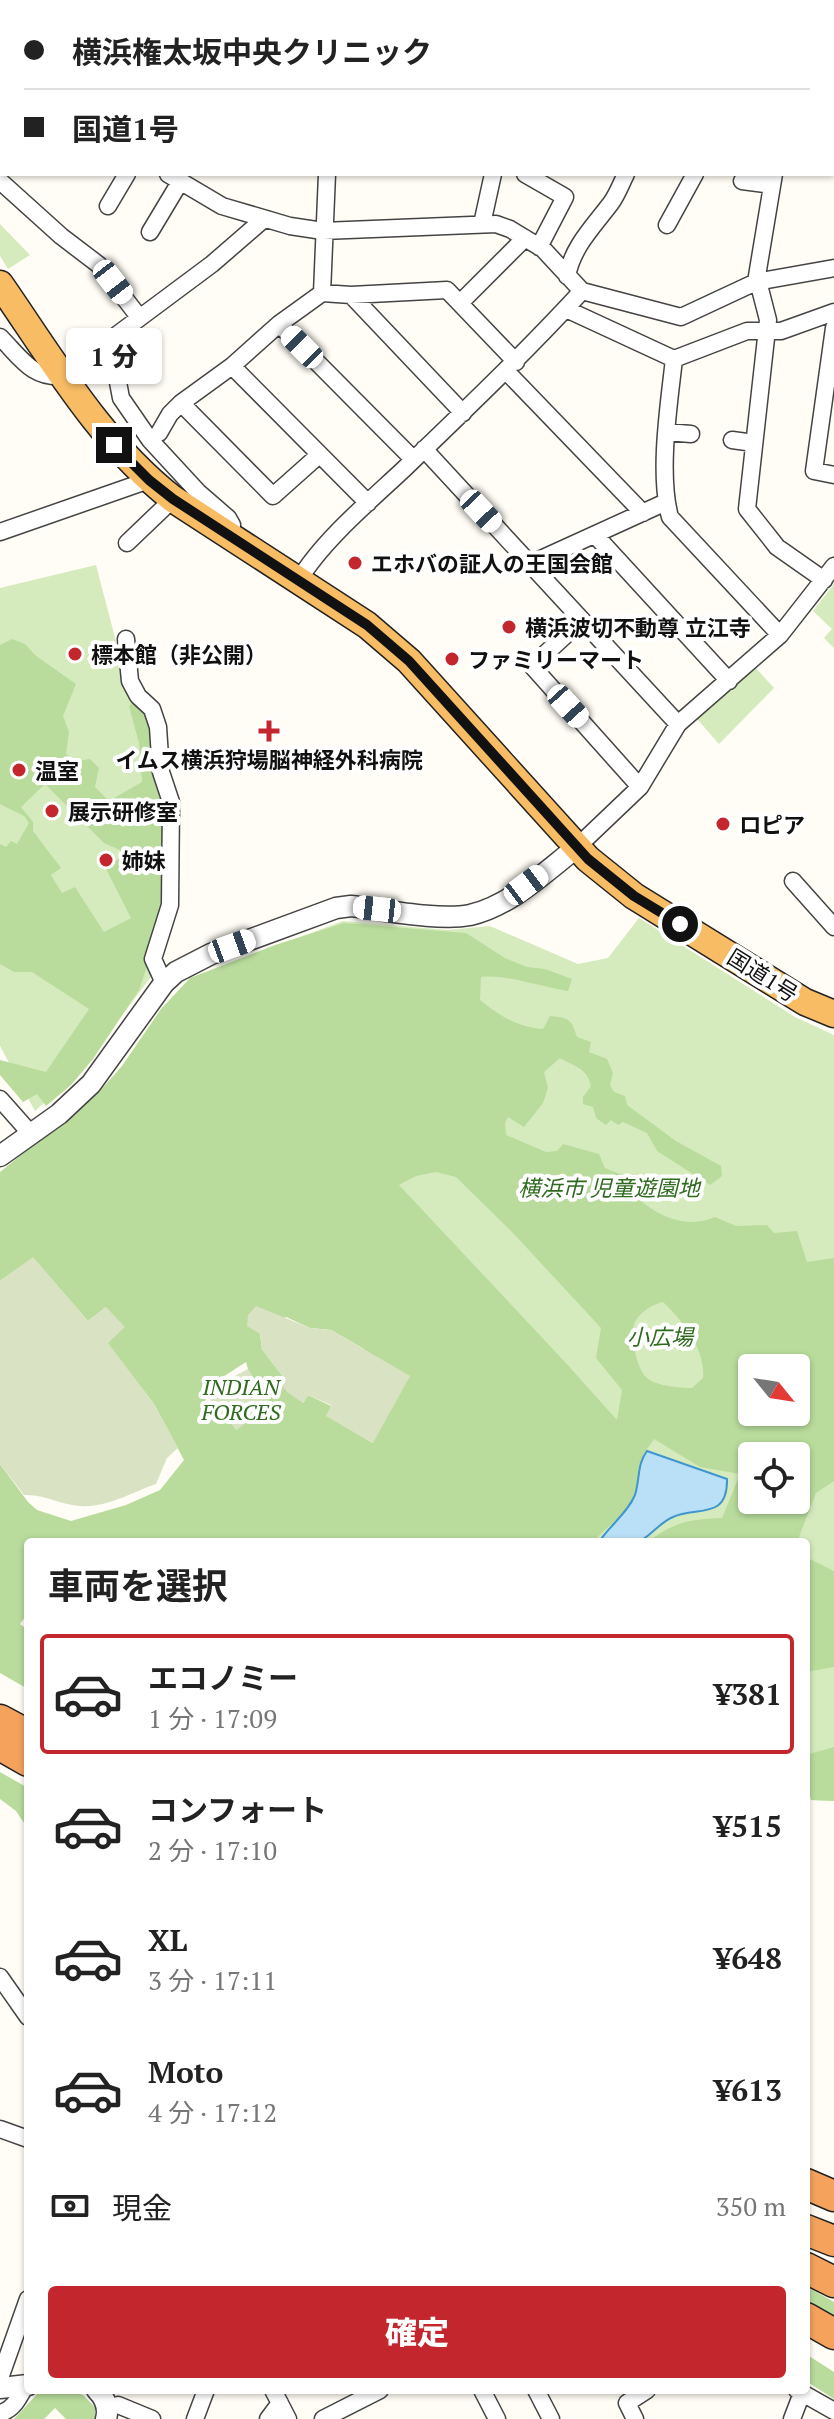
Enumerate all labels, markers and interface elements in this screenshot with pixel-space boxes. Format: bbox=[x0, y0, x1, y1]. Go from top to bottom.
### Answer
text: 横浜権太坂中央クリニック bbox=[72, 32, 432, 72]
text: 国道1号 bbox=[72, 109, 179, 149]
car bbox=[89, 256, 137, 308]
car bbox=[277, 322, 327, 372]
callout: 1 分 bbox=[66, 329, 162, 385]
text: 1 分 bbox=[90, 339, 138, 373]
route end bbox=[96, 427, 132, 463]
car bbox=[456, 485, 506, 537]
place label: エホバの証人の王国会館 bbox=[371, 549, 613, 578]
marker: エホバの証人の王国会館 bbox=[346, 554, 364, 572]
place label: 横浜波切不動尊 立江寺 bbox=[525, 613, 751, 642]
marker: 横浜波切不動尊 立江寺 bbox=[500, 618, 518, 636]
place label: 標本館（非公開） bbox=[91, 640, 267, 669]
marker: 標本館（非公開） bbox=[66, 645, 84, 663]
place label: ファミリーマート bbox=[468, 645, 644, 674]
marker: ファミリーマート bbox=[443, 650, 461, 668]
car bbox=[543, 680, 593, 732]
marker: イムス横浜狩場脳神経外科病院 bbox=[258, 720, 280, 742]
place label: イムス横浜狩場脳神経外科病院 bbox=[115, 745, 423, 774]
place label: 温室 bbox=[35, 756, 79, 785]
marker: 温室 bbox=[10, 761, 28, 779]
place label: 展示研修室 bbox=[68, 797, 178, 826]
marker: 展示研修室 bbox=[43, 802, 61, 820]
place label: ロピア bbox=[739, 810, 805, 839]
marker: ロピア bbox=[714, 815, 732, 833]
place label: 姉妹 bbox=[122, 846, 166, 875]
marker: 姉妹 bbox=[97, 851, 115, 869]
car bbox=[500, 861, 552, 909]
car bbox=[352, 895, 402, 923]
route start bbox=[662, 906, 698, 942]
car bbox=[205, 927, 259, 965]
street label: 国道1号 bbox=[722, 942, 804, 1008]
park label: 横浜市 児童遊園地 bbox=[518, 1173, 702, 1202]
park label: 小広場 bbox=[627, 1322, 696, 1351]
north arrow bbox=[738, 1354, 810, 1426]
map controls bbox=[738, 1354, 810, 1514]
park label: INDIAN FORCES bbox=[200, 1372, 282, 1426]
button: locate bbox=[738, 1442, 810, 1514]
text: 車両を選択 bbox=[48, 1562, 228, 1609]
icon: car bbox=[52, 1658, 124, 1730]
text: エコノミー bbox=[148, 1658, 298, 1698]
text: ¥381 bbox=[714, 1674, 782, 1714]
text: 1 分 · 17:09 bbox=[148, 1701, 277, 1735]
icon: car bbox=[52, 1790, 124, 1862]
text: コンフォート bbox=[148, 1790, 327, 1830]
text: ¥515 bbox=[714, 1806, 782, 1846]
text: 2 分 · 17:10 bbox=[148, 1833, 277, 1867]
text: XL bbox=[148, 1920, 187, 1960]
icon: car bbox=[52, 1922, 124, 1994]
text: ¥648 bbox=[714, 1938, 782, 1978]
text: 3 分 · 17:11 bbox=[148, 1963, 277, 1997]
text: Moto bbox=[148, 2052, 223, 2092]
icon: car bbox=[52, 2054, 124, 2126]
text: ¥613 bbox=[714, 2070, 782, 2110]
text: 4 分 · 17:12 bbox=[148, 2095, 277, 2129]
icon: cash bbox=[48, 2184, 92, 2228]
text: 現金 bbox=[112, 2188, 172, 2228]
text: 350 m bbox=[716, 2189, 786, 2223]
button: 確定 bbox=[48, 2286, 786, 2378]

